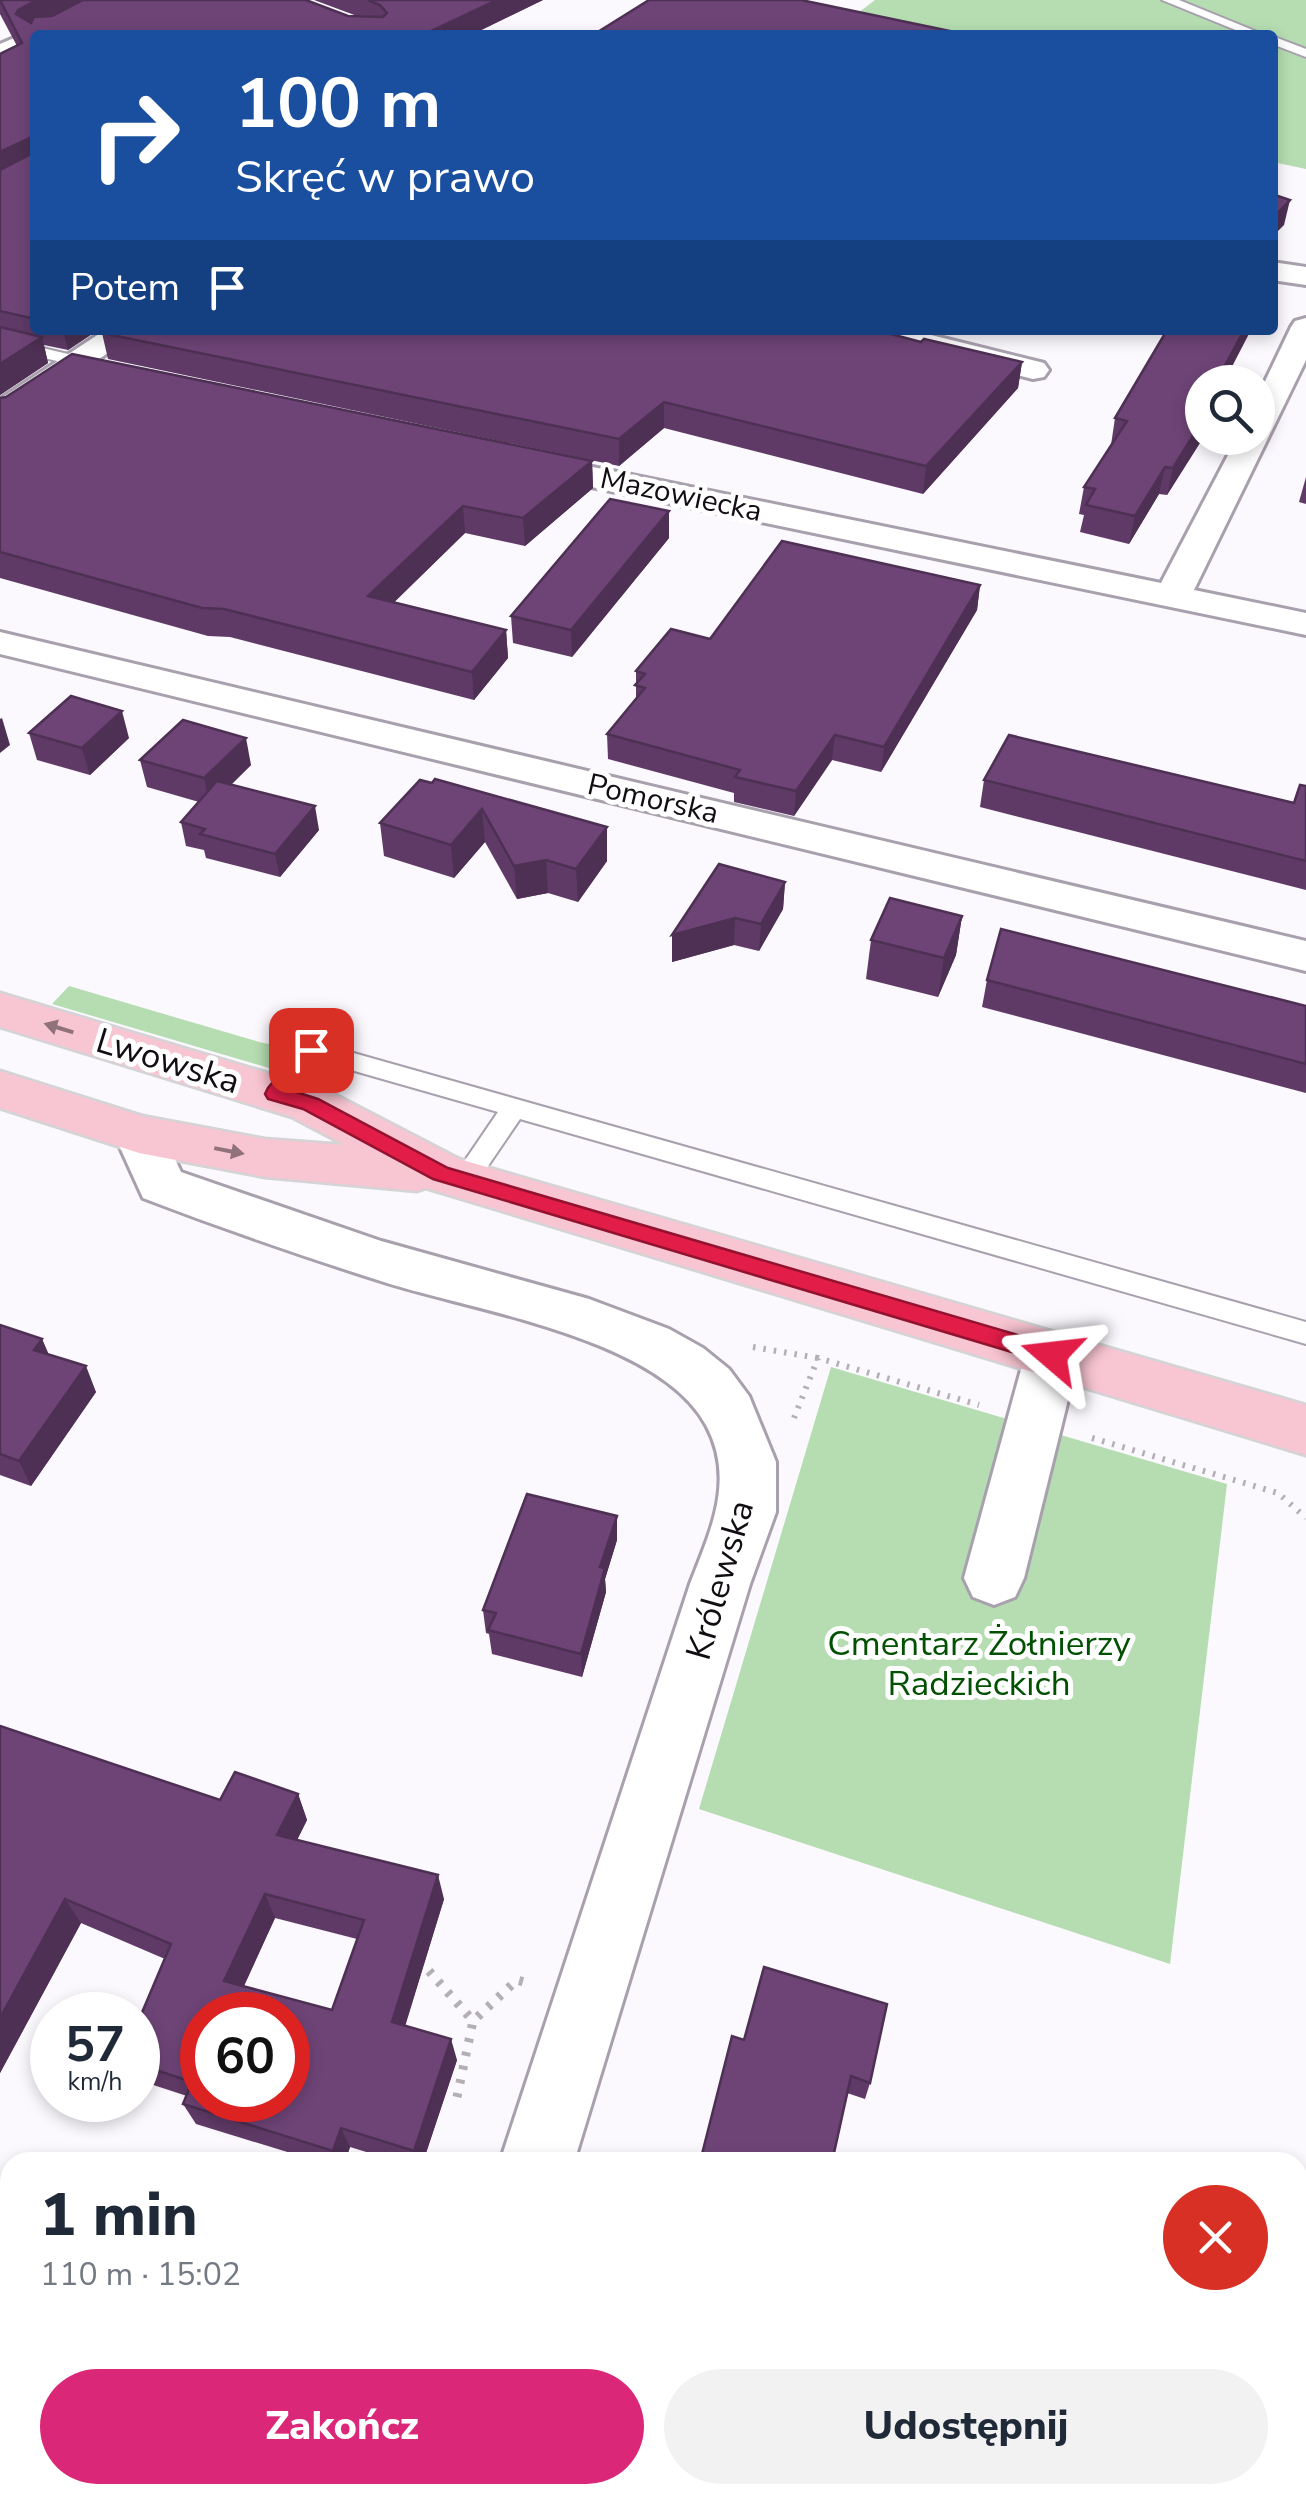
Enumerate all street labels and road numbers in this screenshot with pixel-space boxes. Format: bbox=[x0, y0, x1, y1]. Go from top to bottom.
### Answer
street label: Mazowiecka bbox=[596, 458, 766, 532]
street label: Pomorska bbox=[584, 764, 722, 834]
street label: Lwowska bbox=[91, 1017, 245, 1105]
street label: Królewska bbox=[675, 1495, 765, 1665]

